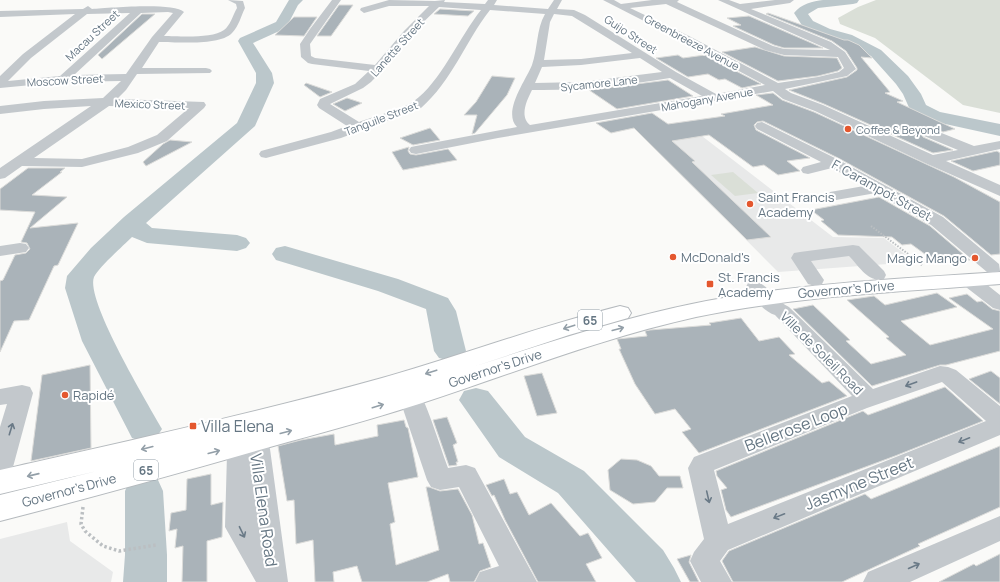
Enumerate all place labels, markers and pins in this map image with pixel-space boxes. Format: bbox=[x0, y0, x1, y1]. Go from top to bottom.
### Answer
place label: Coffee & Beyond bbox=[856, 122, 940, 137]
marker: Coffee & Beyond bbox=[843, 124, 853, 134]
place label: Saint Francis Academy bbox=[758, 188, 835, 221]
marker: Saint Francis Academy bbox=[745, 199, 755, 209]
place label: McDonald's bbox=[681, 248, 750, 266]
place label: Magic Mango bbox=[887, 249, 967, 267]
marker: McDonald's bbox=[668, 252, 678, 262]
marker: Magic Mango bbox=[970, 253, 980, 263]
place label: St. Francis Academy bbox=[718, 268, 780, 301]
marker: St. Francis Academy bbox=[705, 279, 715, 289]
place label: Rapidé bbox=[73, 386, 115, 404]
marker: Rapidé bbox=[60, 390, 70, 400]
place label: Villa Elena bbox=[201, 415, 274, 437]
marker: Villa Elena bbox=[188, 421, 198, 431]

